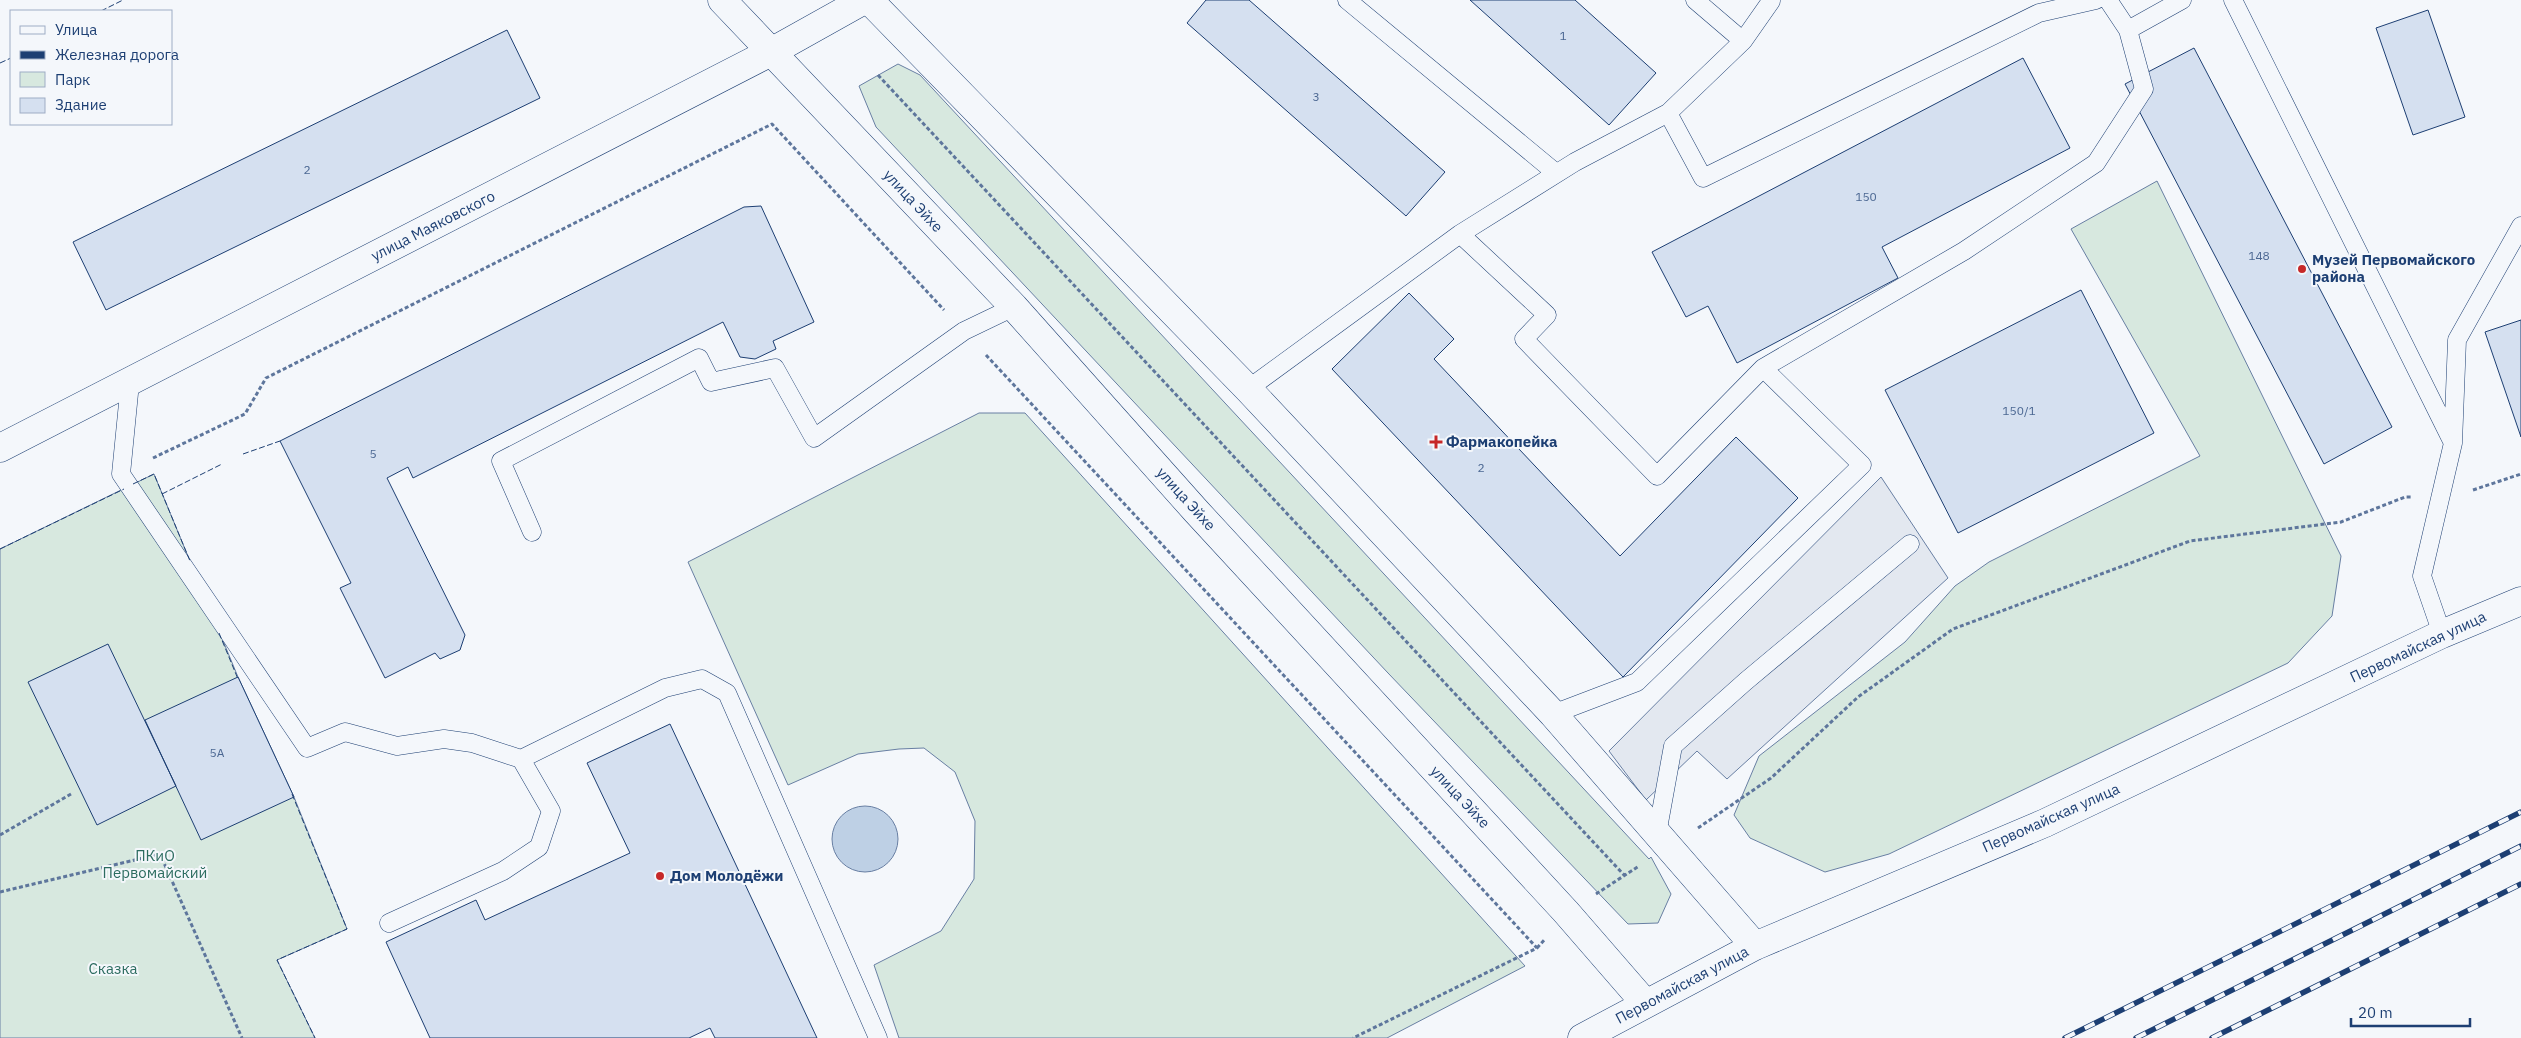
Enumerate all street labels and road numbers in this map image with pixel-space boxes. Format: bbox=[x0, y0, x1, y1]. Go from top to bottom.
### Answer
street label: улица Эйхе bbox=[879, 165, 947, 236]
street label: улица Маяковского bbox=[368, 186, 498, 265]
street label: улица Эйхе bbox=[1153, 463, 1220, 534]
street label: Первомайская улица bbox=[2347, 607, 2489, 686]
street label: улица Эйхе bbox=[1426, 761, 1494, 832]
street label: Первомайская улица bbox=[1979, 779, 2122, 856]
street label: Первомайская улица bbox=[1612, 941, 1752, 1028]

